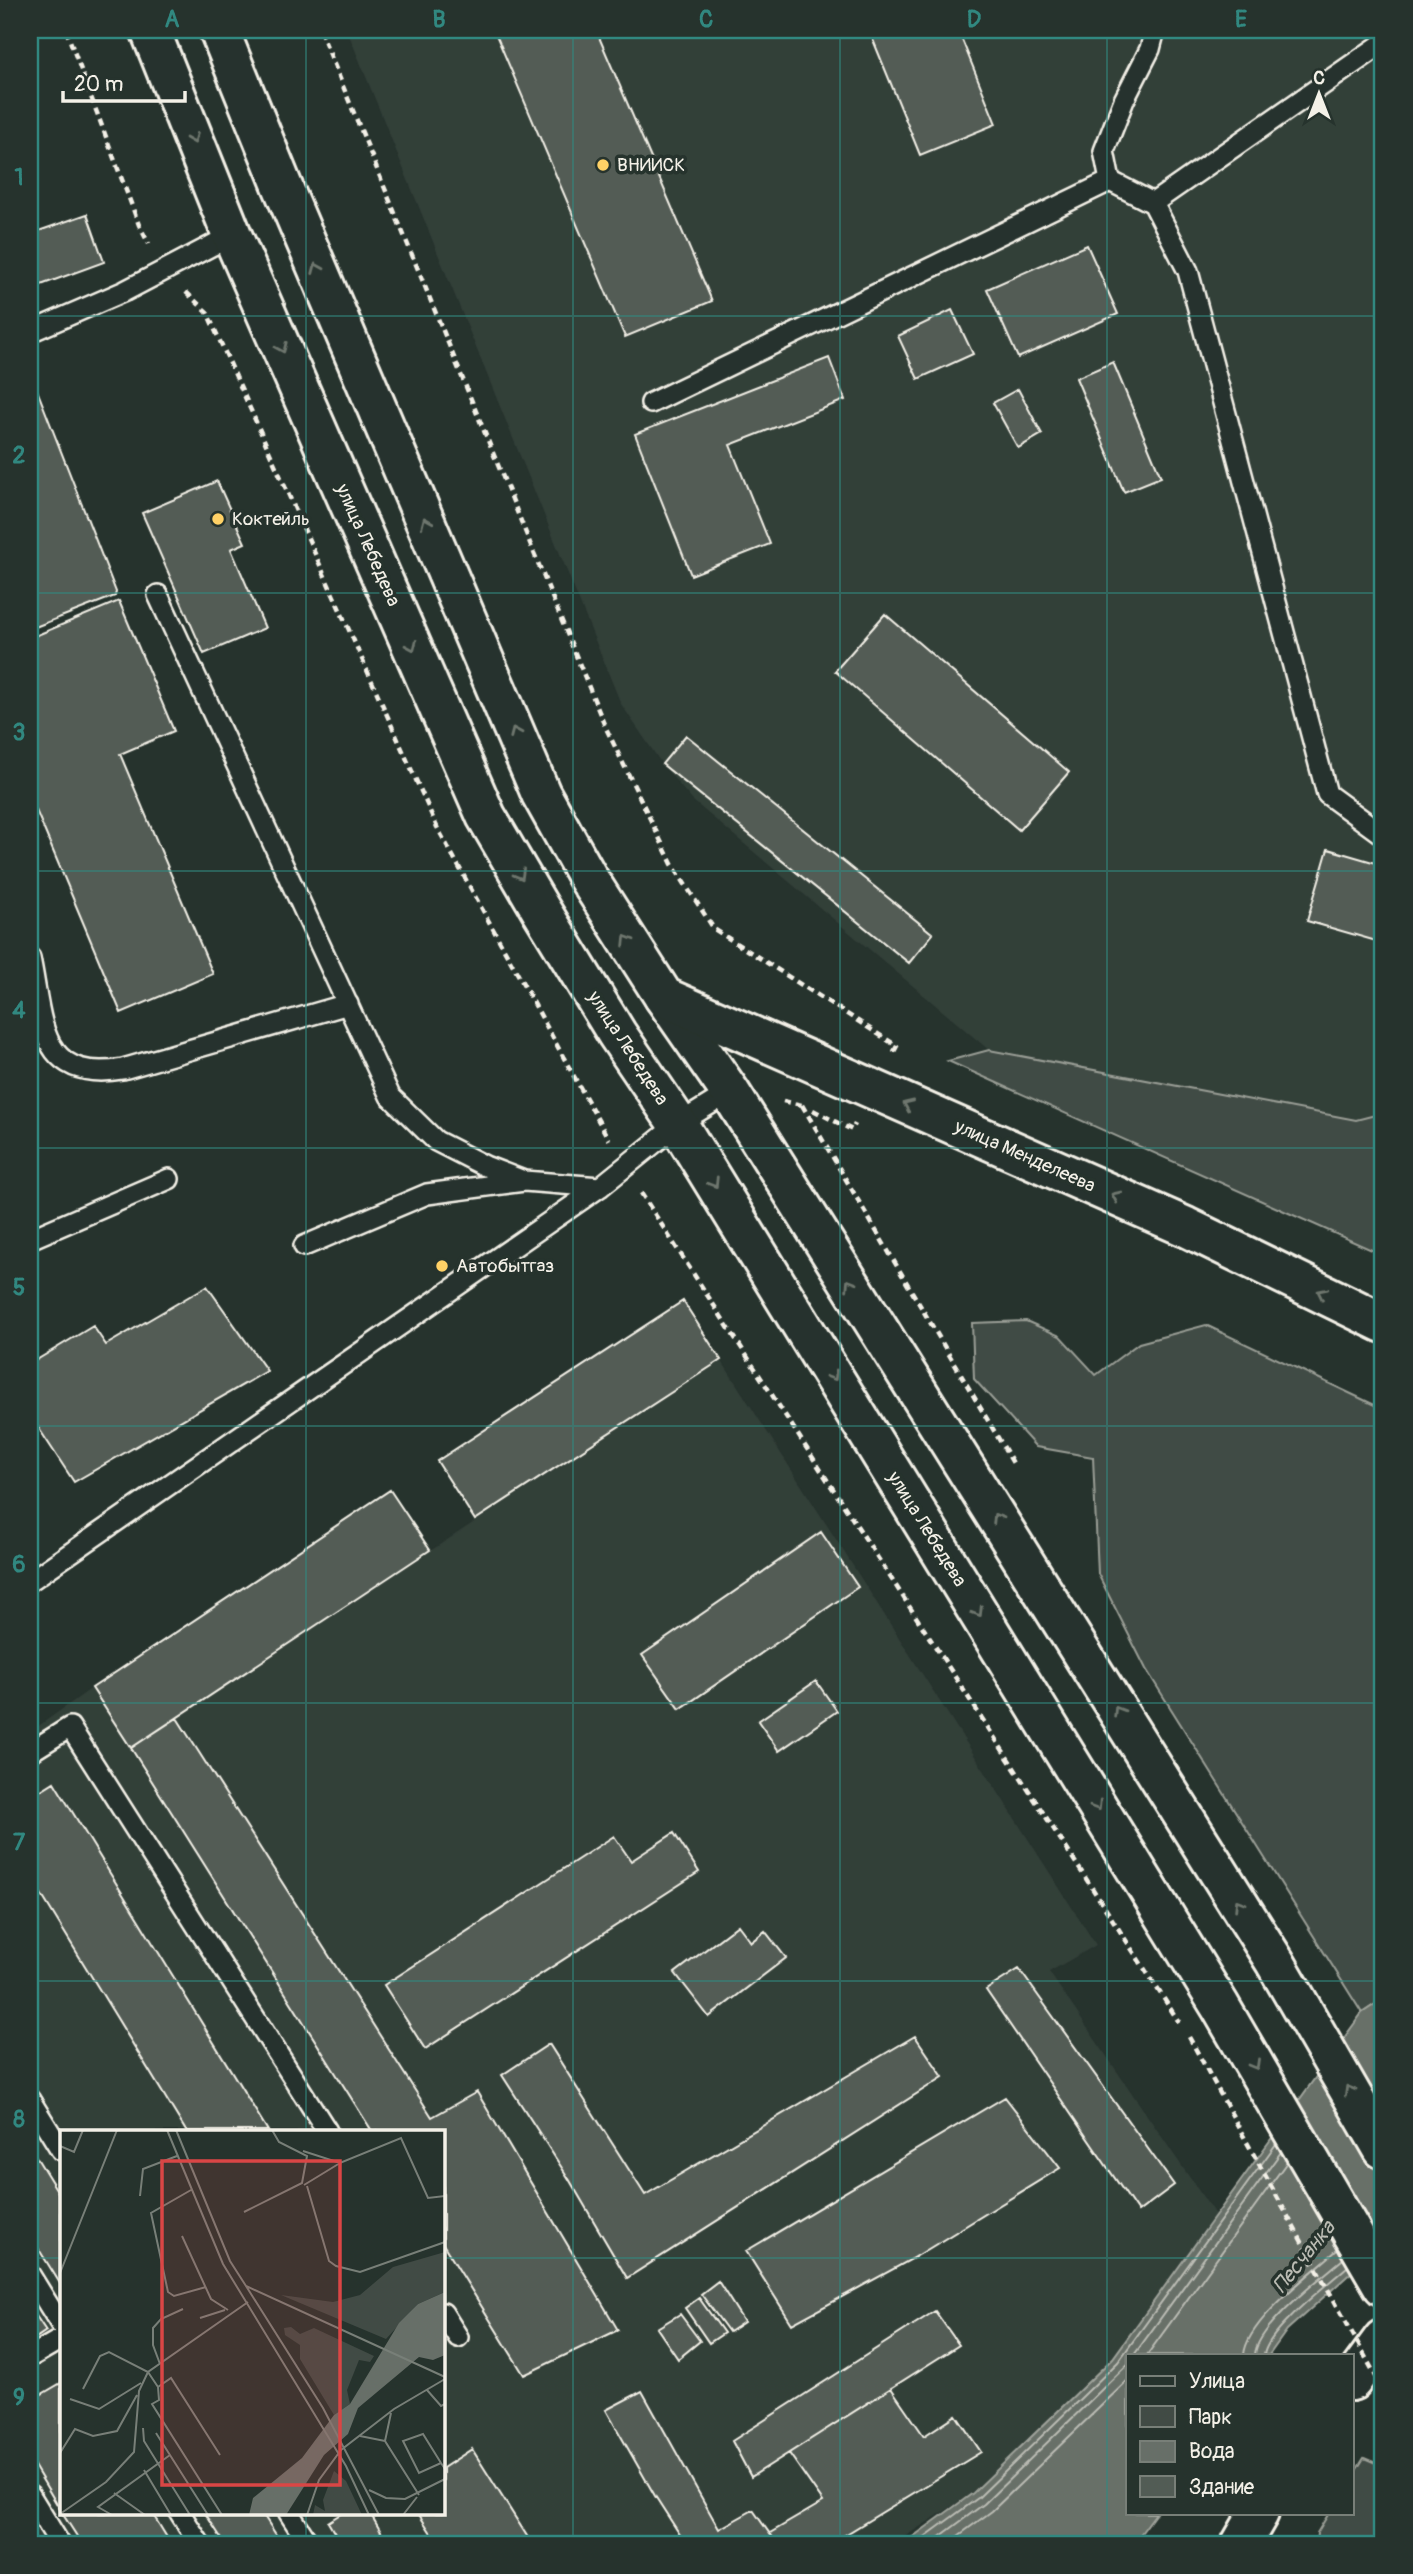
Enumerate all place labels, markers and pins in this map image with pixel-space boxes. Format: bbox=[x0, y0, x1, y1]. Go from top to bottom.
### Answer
place label: ВНИИСК bbox=[617, 153, 685, 177]
marker: ВНИИСК bbox=[595, 157, 611, 173]
place label: Коктейль bbox=[232, 507, 310, 531]
marker: Коктейль bbox=[210, 511, 226, 527]
place label: Автобытгаз bbox=[456, 1254, 555, 1278]
marker: Автобытгаз bbox=[434, 1258, 450, 1274]

